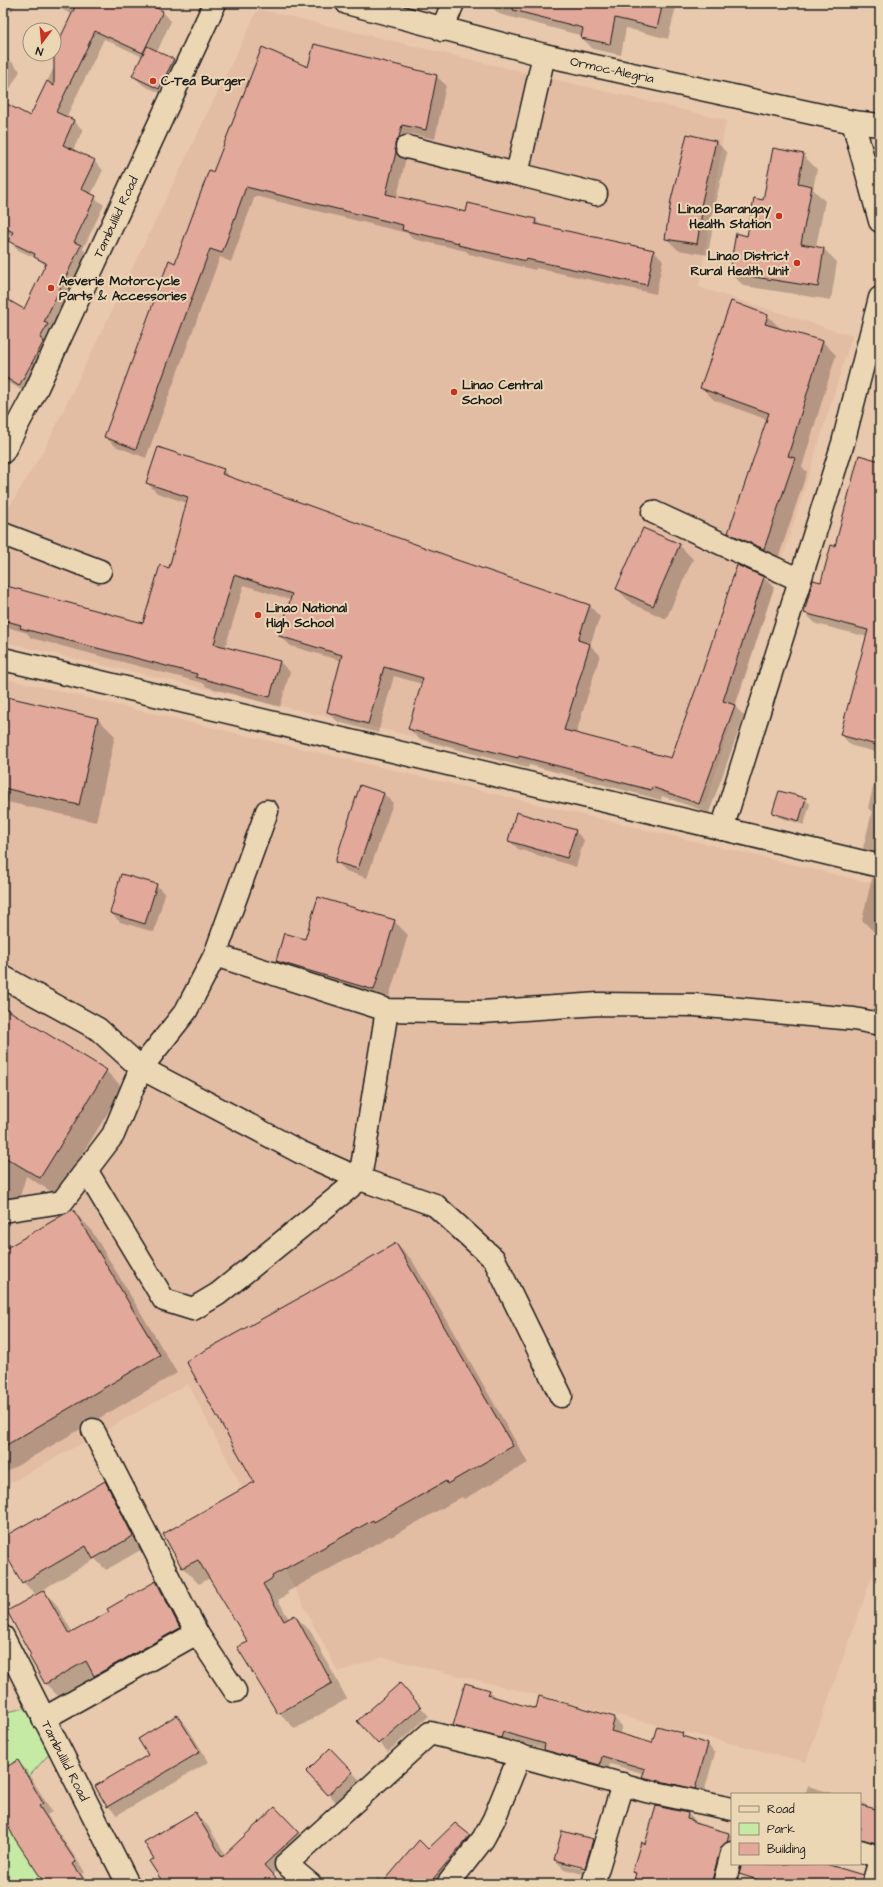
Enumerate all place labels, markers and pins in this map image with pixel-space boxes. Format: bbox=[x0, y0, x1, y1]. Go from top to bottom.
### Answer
place label: C-Tea Burger bbox=[161, 72, 246, 92]
marker: C-Tea Burger bbox=[148, 76, 158, 86]
place label: Linao Barangay Health Station bbox=[678, 200, 772, 233]
marker: Linao Barangay Health Station bbox=[774, 211, 784, 221]
place label: Linao District Rural Health Unit bbox=[691, 247, 790, 280]
marker: Linao District Rural Health Unit bbox=[792, 258, 802, 268]
place label: Aeverie Motorcycle Parts & Accessories bbox=[59, 272, 187, 305]
marker: Aeverie Motorcycle Parts & Accessories bbox=[46, 283, 56, 293]
place label: Linao Central School bbox=[461, 376, 542, 409]
marker: Linao Central School bbox=[449, 387, 459, 397]
place label: Linao National High School bbox=[266, 599, 347, 634]
marker: Linao National High School bbox=[253, 610, 263, 620]

